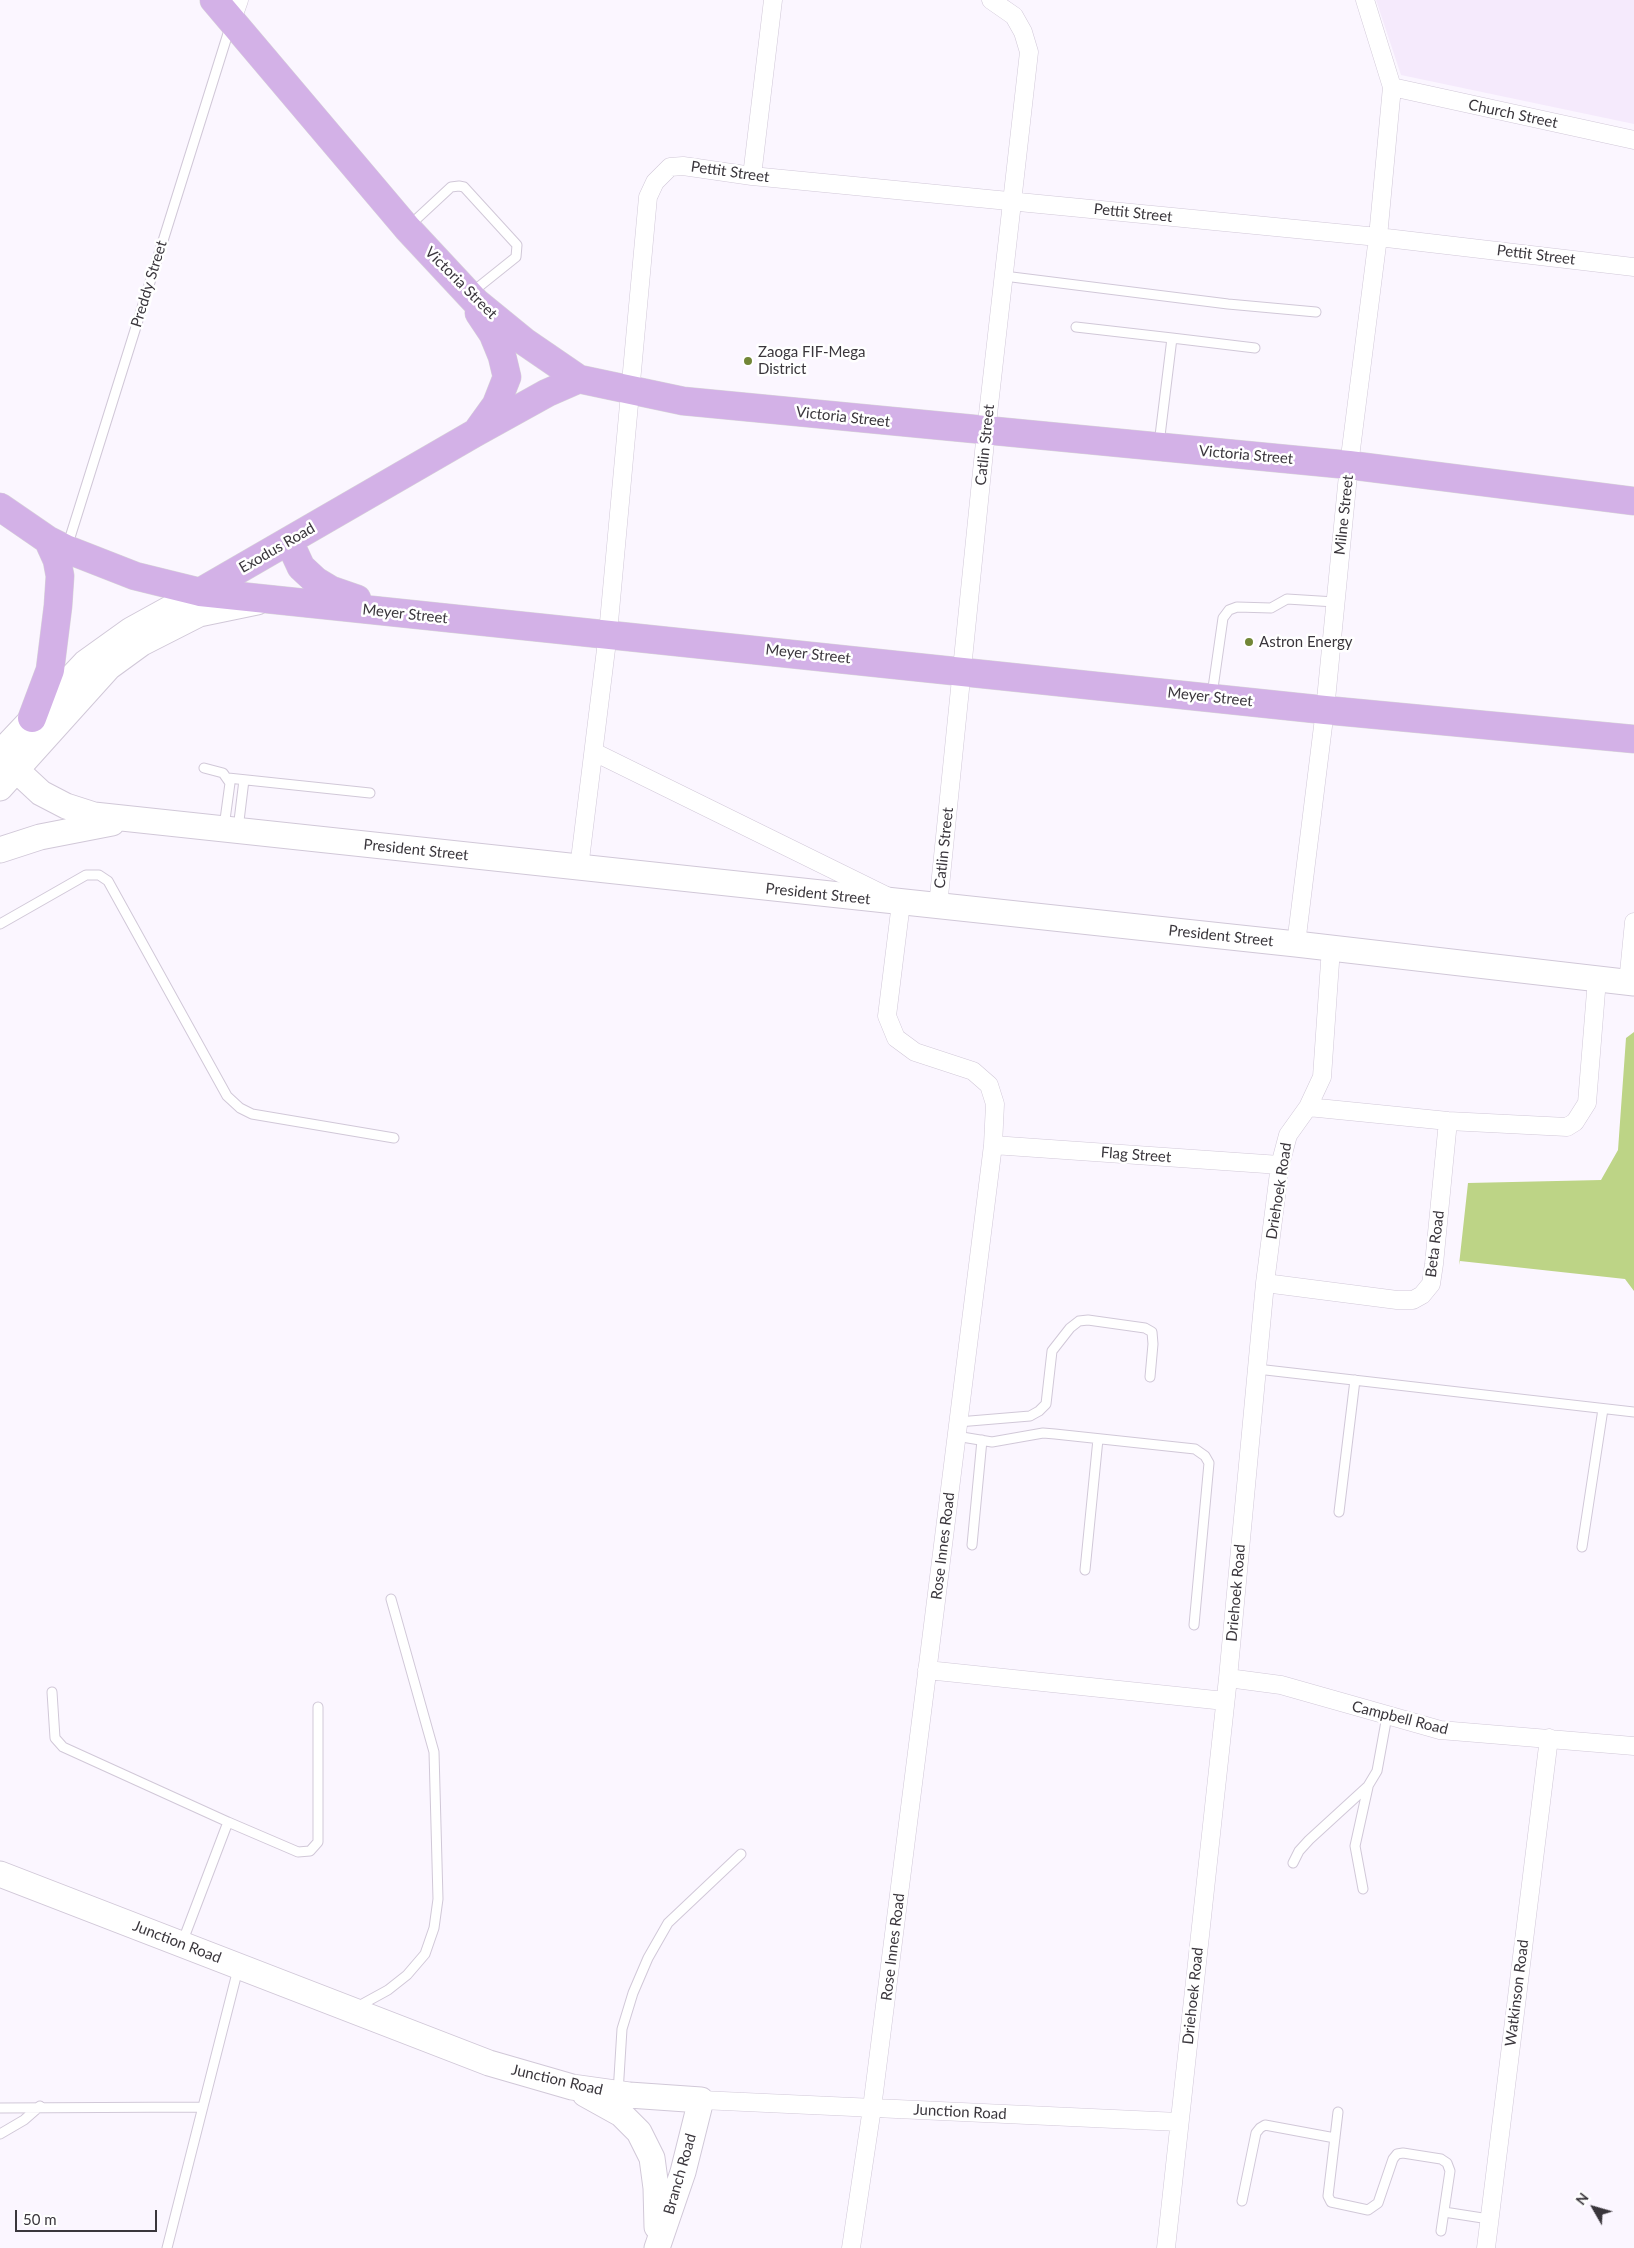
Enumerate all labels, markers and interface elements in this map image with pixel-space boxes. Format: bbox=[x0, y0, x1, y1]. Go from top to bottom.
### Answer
street label: Church Street bbox=[1467, 96, 1559, 132]
street label: Pettit Street bbox=[690, 158, 770, 186]
street label: Pettit Street bbox=[1093, 200, 1173, 226]
street label: Preddy Street bbox=[127, 238, 171, 330]
street label: Pettit Street bbox=[1496, 241, 1576, 269]
street label: Victoria Street bbox=[421, 243, 501, 323]
place label: Zaoga FIF-Mega District bbox=[758, 343, 865, 378]
marker: Zaoga FIF-Mega District bbox=[742, 355, 754, 367]
street label: Victoria Street bbox=[795, 403, 891, 431]
street label: Catlin Street bbox=[972, 403, 998, 487]
street label: Victoria Street bbox=[1198, 442, 1294, 468]
street label: Milne Street bbox=[1331, 474, 1357, 556]
street label: Exodus Road bbox=[236, 519, 318, 577]
street label: Meyer Street bbox=[361, 601, 449, 627]
place label: Astron Energy bbox=[1259, 633, 1352, 651]
marker: Astron Energy bbox=[1243, 636, 1255, 648]
street label: Meyer Street bbox=[764, 641, 852, 667]
street label: Meyer Street bbox=[1166, 684, 1254, 710]
street label: Catlin Street bbox=[931, 806, 957, 890]
street label: President Street bbox=[363, 836, 469, 864]
street label: President Street bbox=[765, 880, 871, 908]
street label: President Street bbox=[1168, 922, 1274, 950]
street label: Driehoek Road bbox=[1262, 1141, 1296, 1241]
street label: Flag Street bbox=[1100, 1144, 1172, 1166]
street label: Beta Road bbox=[1422, 1209, 1448, 1279]
street label: Rose Innes Road bbox=[927, 1491, 959, 1601]
street label: Driehoek Road bbox=[1223, 1544, 1249, 1642]
street label: Campbell Road bbox=[1350, 1697, 1450, 1739]
street label: Rose Innes Road bbox=[877, 1892, 909, 2002]
street label: Junction Road bbox=[130, 1917, 224, 1967]
street label: Watkinson Road bbox=[1502, 1939, 1532, 2047]
street label: Driehoek Road bbox=[1179, 1946, 1207, 2046]
street label: Junction Road bbox=[510, 2061, 604, 2099]
street label: Junction Road bbox=[913, 2101, 1007, 2123]
street label: Branch Road bbox=[660, 2131, 700, 2217]
north arrow bbox=[1569, 2183, 1619, 2233]
text: N bbox=[1572, 2189, 1592, 2208]
scale bar bbox=[18, 2200, 160, 2232]
text: 50 m bbox=[23, 2210, 57, 2228]

